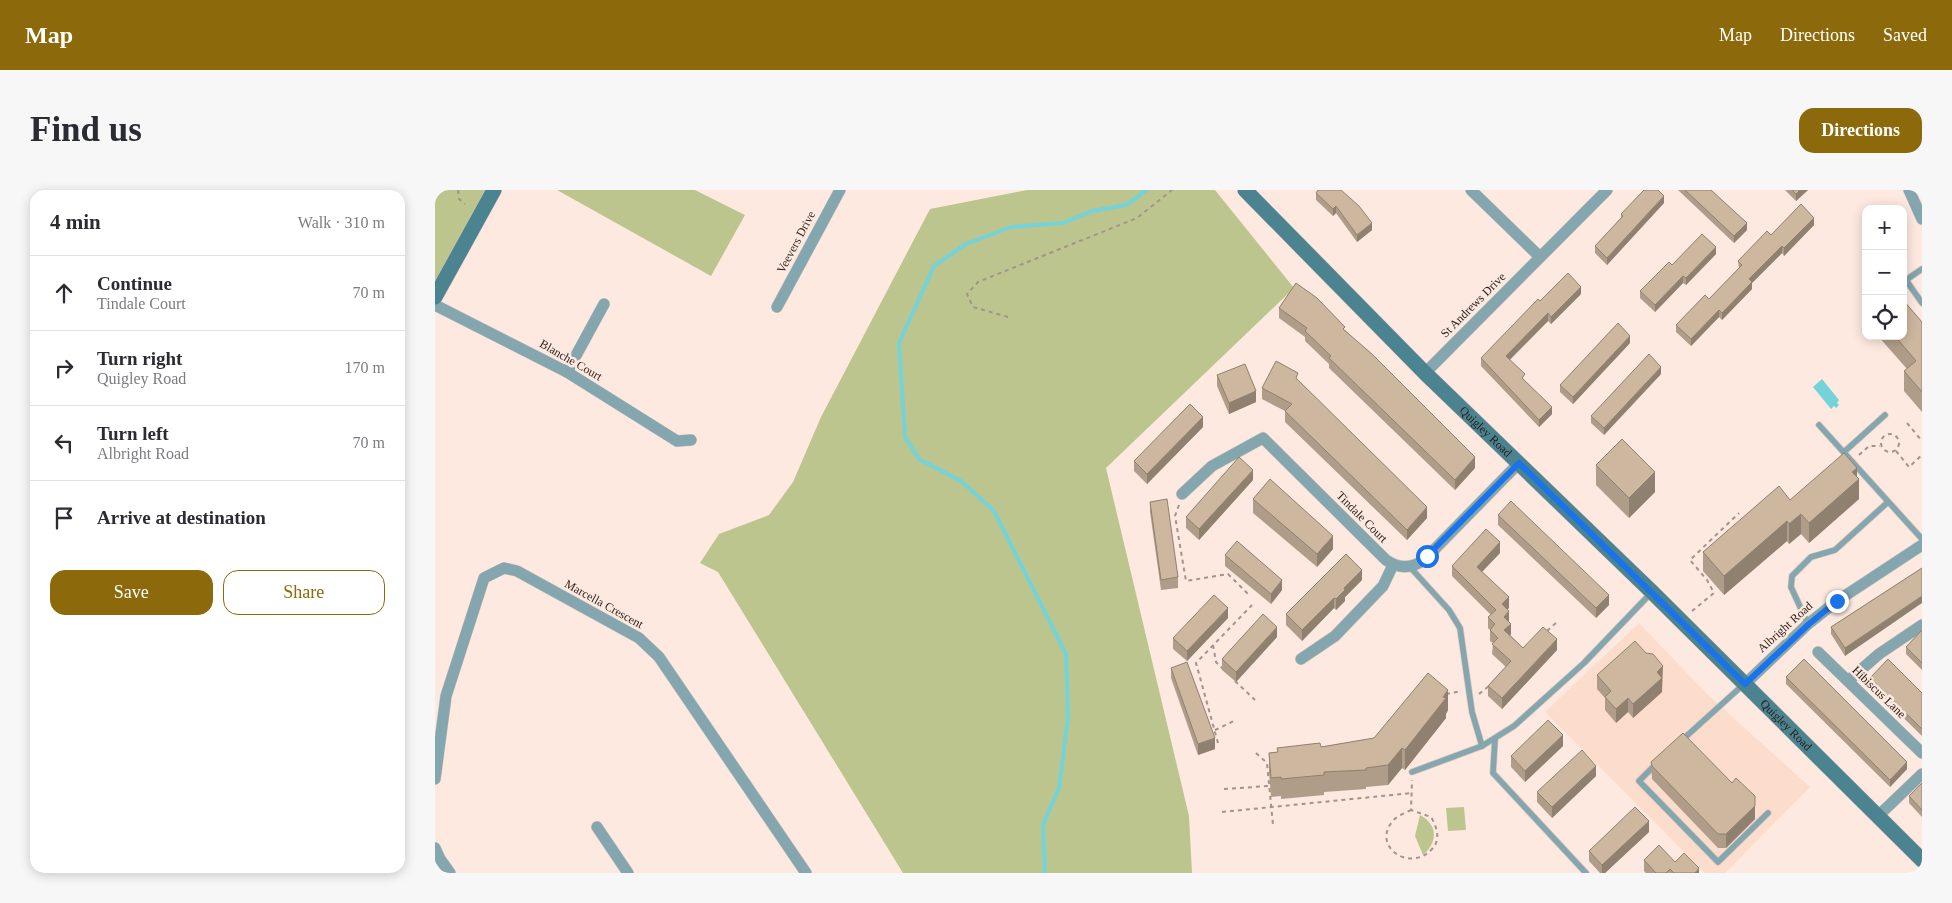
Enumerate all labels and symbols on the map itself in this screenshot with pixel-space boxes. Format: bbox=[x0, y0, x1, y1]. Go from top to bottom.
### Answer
street label: Veevers Drive bbox=[774, 209, 818, 275]
street label: St Andrews Drive bbox=[1438, 270, 1508, 340]
street label: Blanche Court bbox=[537, 337, 605, 384]
street label: Quigley Road bbox=[1457, 403, 1515, 460]
street label: Tindale Court bbox=[1334, 489, 1391, 546]
route start bbox=[1416, 545, 1439, 568]
street label: Marcella Crescent bbox=[562, 577, 646, 632]
route end bbox=[1826, 590, 1849, 613]
street label: Albright Road bbox=[1755, 599, 1815, 655]
street label: Hibiscus Lane bbox=[1849, 663, 1909, 721]
street label: Quigley Road bbox=[1757, 696, 1815, 754]

